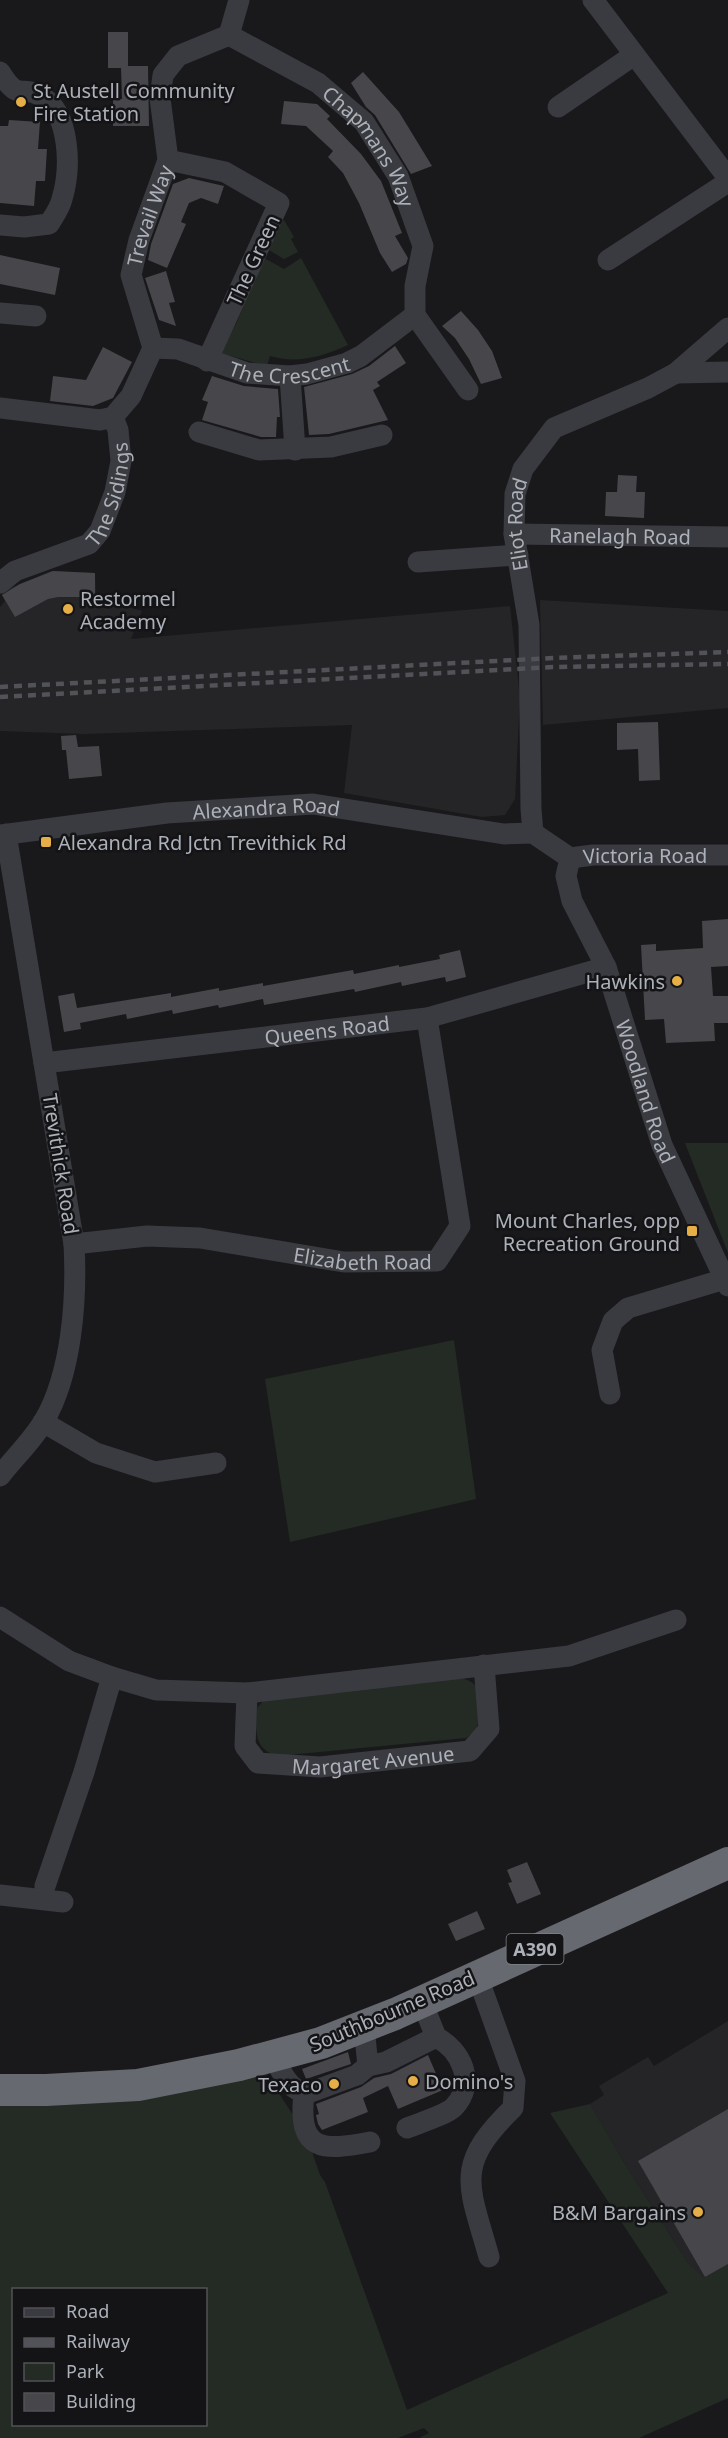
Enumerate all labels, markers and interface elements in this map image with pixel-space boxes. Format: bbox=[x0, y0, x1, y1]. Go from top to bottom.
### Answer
place label: St Austell Community Fire Station bbox=[33, 77, 235, 127]
street label: Chapmans Way bbox=[317, 79, 422, 211]
marker: St Austell Community Fire Station bbox=[14, 95, 28, 109]
street label: Trevail Way bbox=[120, 160, 179, 269]
street label: The Green bbox=[220, 210, 286, 310]
street label: The Crescent bbox=[226, 349, 353, 389]
street label: The Sidings bbox=[79, 441, 135, 552]
street label: Eliot Road bbox=[500, 474, 533, 573]
street label: Ranelagh Road bbox=[549, 521, 691, 550]
place label: Restormel Academy bbox=[80, 585, 176, 635]
marker: Restormel Academy bbox=[61, 602, 75, 616]
street label: Alexandra Road bbox=[192, 790, 342, 825]
place label: Alexandra Rd Jctn Trevithick Rd bbox=[58, 829, 346, 856]
marker: Alexandra Rd Jctn Trevithick Rd bbox=[39, 835, 53, 849]
street label: Victoria Road bbox=[581, 841, 707, 870]
place label: Hawkins bbox=[585, 968, 665, 995]
marker: Hawkins bbox=[670, 974, 684, 988]
street label: Queens Road bbox=[263, 1009, 391, 1050]
street label: Woodland Road bbox=[610, 1016, 682, 1168]
street label: Trevithick Road bbox=[37, 1092, 85, 1236]
place label: Mount Charles, opp Recreation Ground bbox=[495, 1207, 680, 1257]
marker: Mount Charles, opp Recreation Ground bbox=[685, 1224, 699, 1238]
street label: Elizabeth Road bbox=[292, 1240, 432, 1276]
street label: Margaret Avenue bbox=[291, 1739, 456, 1781]
road number: A390 bbox=[506, 1934, 564, 1964]
street label: Southbourne Road bbox=[305, 1964, 479, 2058]
place label: Domino's bbox=[425, 2068, 513, 2095]
place label: Texaco bbox=[258, 2071, 322, 2098]
marker: Domino's bbox=[406, 2074, 420, 2088]
marker: Texaco bbox=[327, 2077, 341, 2091]
place label: B&M Bargains bbox=[552, 2199, 686, 2226]
marker: B&M Bargains bbox=[691, 2205, 705, 2219]
legend bbox=[12, 2288, 207, 2426]
text: Road bbox=[66, 2299, 109, 2323]
text: Railway bbox=[66, 2329, 131, 2353]
text: Park bbox=[66, 2359, 104, 2383]
text: Building bbox=[66, 2389, 136, 2413]

